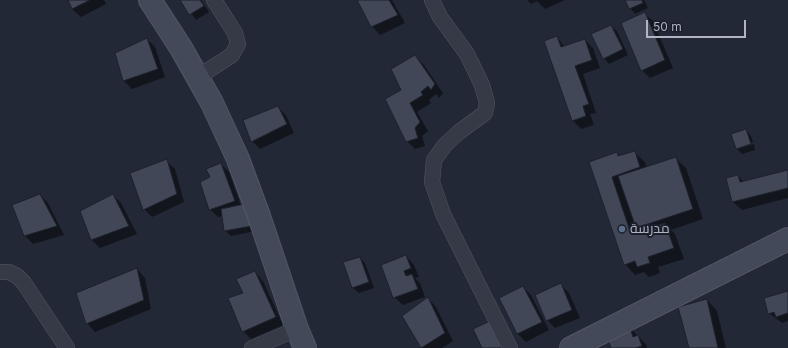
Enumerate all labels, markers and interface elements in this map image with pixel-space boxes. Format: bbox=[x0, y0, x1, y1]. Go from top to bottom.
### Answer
scale bar bbox=[648, 12, 748, 38]
text: 50 m bbox=[653, 19, 682, 34]
place label: مدرسة bbox=[630, 221, 670, 237]
marker: مدرسة bbox=[617, 224, 627, 234]

